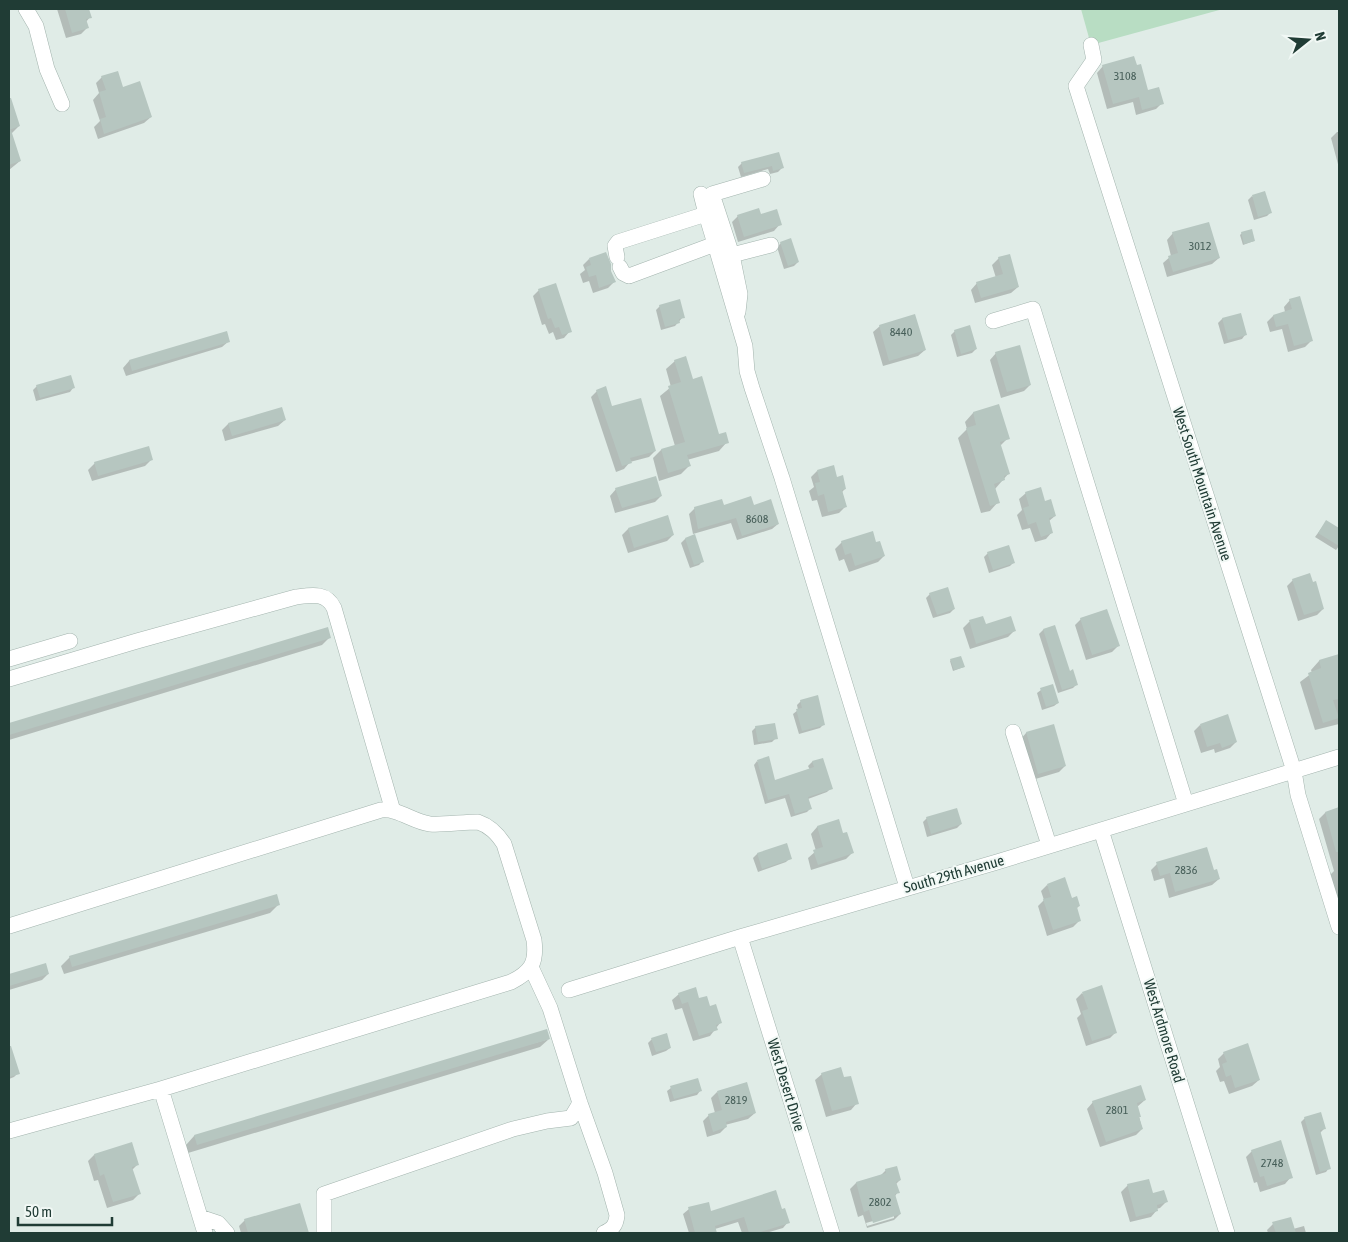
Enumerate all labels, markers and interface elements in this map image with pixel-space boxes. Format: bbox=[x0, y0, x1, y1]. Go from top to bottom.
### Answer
north arrow bbox=[1283, 15, 1333, 65]
text: N bbox=[1312, 30, 1329, 42]
house number: 3108 bbox=[1114, 69, 1137, 83]
house number: 3012 bbox=[1189, 239, 1211, 253]
house number: 8440 bbox=[890, 325, 913, 339]
street label: West South Mountain Avenue bbox=[1170, 405, 1235, 563]
house number: 8608 bbox=[746, 512, 769, 526]
street label: South 29th Avenue bbox=[902, 851, 1006, 896]
house number: 2836 bbox=[1175, 863, 1198, 877]
street label: West Ardmore Road bbox=[1141, 977, 1188, 1085]
street label: West Desert Drive bbox=[764, 1036, 809, 1133]
house number: 2819 bbox=[725, 1093, 748, 1107]
house number: 2801 bbox=[1106, 1103, 1129, 1117]
house number: 2748 bbox=[1261, 1156, 1284, 1170]
scale bar bbox=[18, 1194, 111, 1226]
house number: 2802 bbox=[869, 1195, 891, 1209]
text: 50 m bbox=[25, 1203, 52, 1220]

